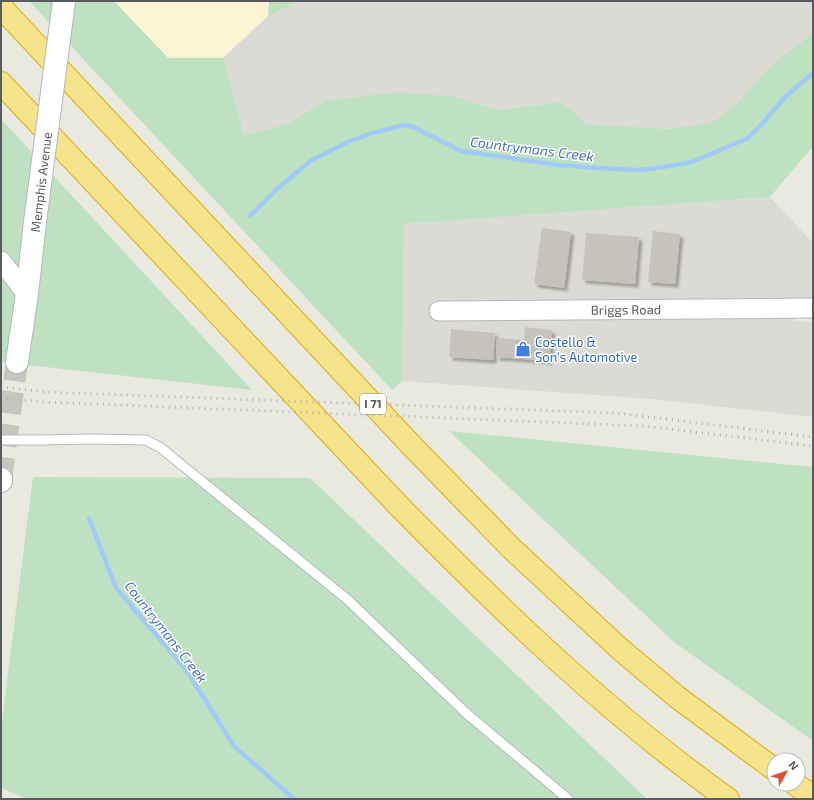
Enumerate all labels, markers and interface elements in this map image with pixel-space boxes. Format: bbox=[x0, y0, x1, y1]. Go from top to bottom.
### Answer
street label: Memphis Avenue bbox=[27, 131, 55, 233]
water label: Countrymans Creek bbox=[469, 132, 595, 165]
street label: Briggs Road bbox=[591, 301, 661, 318]
place label: Costello & Son's Automotive bbox=[535, 334, 638, 365]
shop icon: Costello & Son's Automotive bbox=[514, 340, 532, 358]
road number: I 71 bbox=[360, 394, 386, 414]
water label: Countrymans Creek bbox=[121, 577, 211, 686]
north arrow bbox=[766, 752, 806, 792]
text: N bbox=[787, 758, 802, 773]

